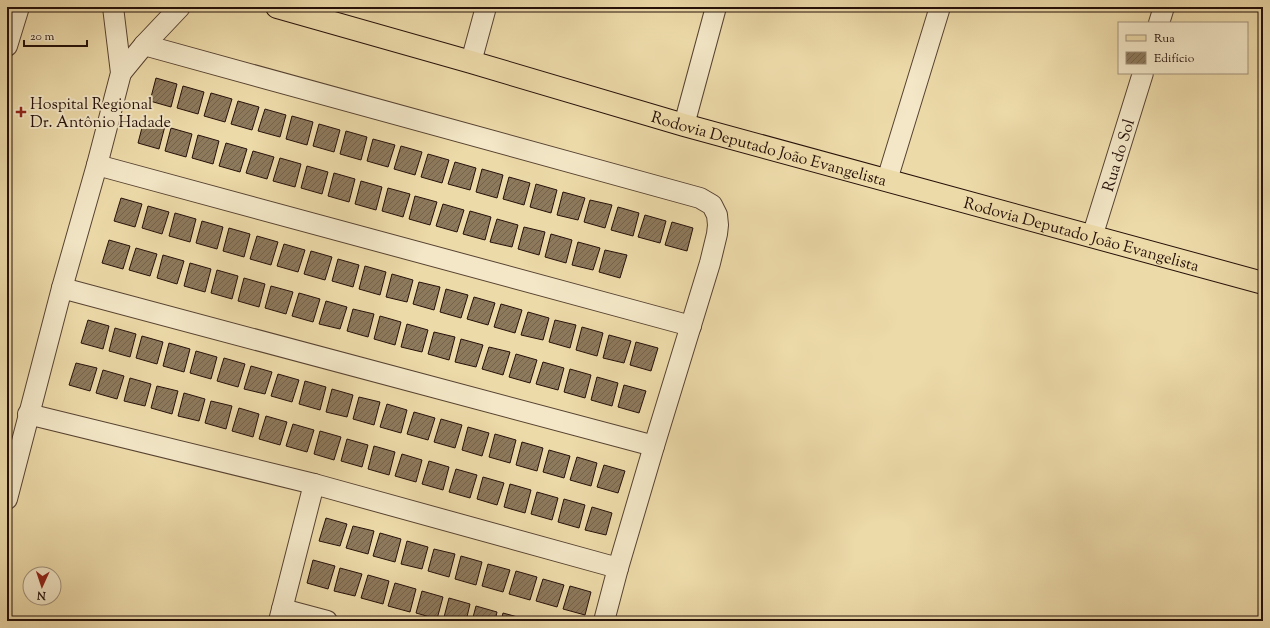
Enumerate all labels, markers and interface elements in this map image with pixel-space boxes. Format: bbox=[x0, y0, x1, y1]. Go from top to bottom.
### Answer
scale bar bbox=[24, 22, 87, 48]
legend bbox=[1118, 22, 1248, 74]
text: 20 m bbox=[30, 28, 55, 46]
text: Rua bbox=[1154, 30, 1175, 48]
text: Edifício bbox=[1154, 50, 1195, 68]
place label: Hospital Regional Dr. Antônio Hadade bbox=[30, 94, 171, 135]
marker: Hospital Regional Dr. Antônio Hadade bbox=[15, 106, 27, 118]
street label: Rodovia Deputado João Evangelista bbox=[648, 107, 889, 194]
street label: Rua do Sol bbox=[1098, 116, 1142, 195]
street label: Rodovia Deputado João Evangelista bbox=[961, 193, 1202, 279]
north arrow bbox=[22, 566, 62, 606]
text: N bbox=[37, 587, 47, 603]

